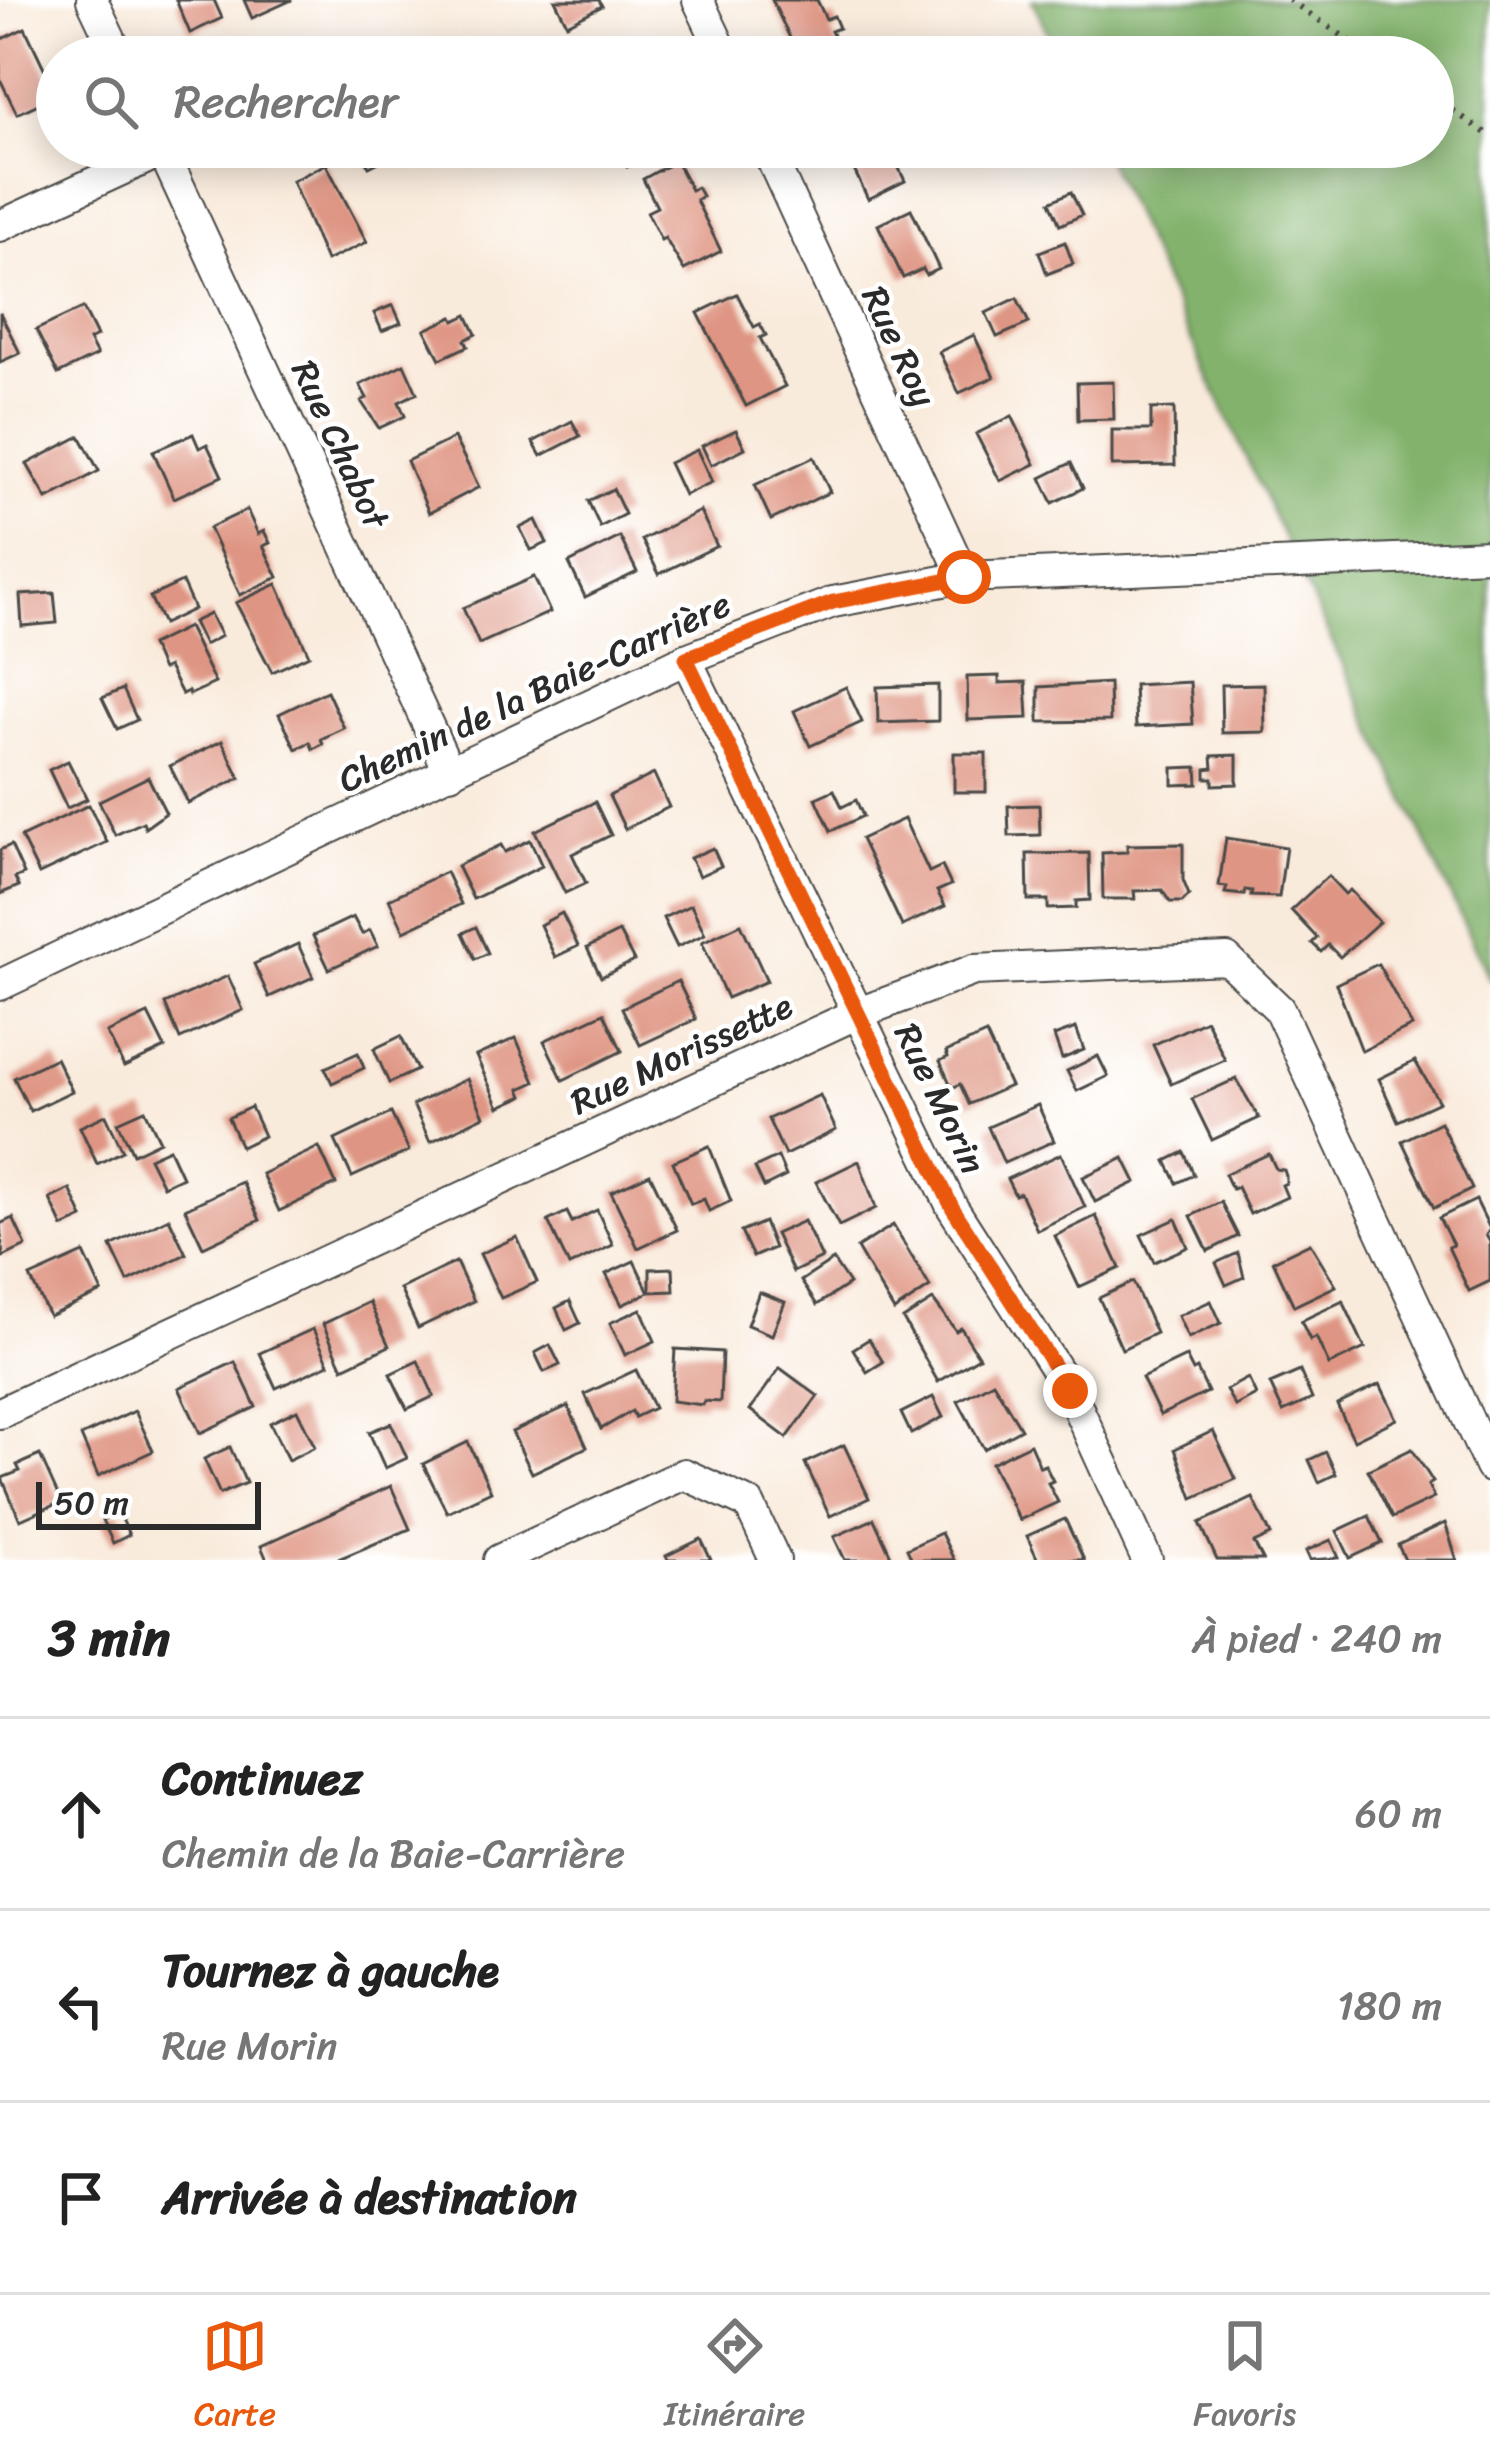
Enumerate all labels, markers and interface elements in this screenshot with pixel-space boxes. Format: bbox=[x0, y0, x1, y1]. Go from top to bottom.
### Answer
search box bbox=[36, 36, 1454, 168]
text: Rechercher bbox=[174, 62, 398, 142]
icon: search bbox=[78, 69, 144, 135]
street label: Rue Roy bbox=[843, 275, 955, 418]
street label: Rue Chabot bbox=[273, 349, 408, 541]
route start bbox=[937, 550, 991, 604]
street label: Chemin de la Baie-Carrière bbox=[327, 573, 742, 811]
street label: Rue Morissette bbox=[559, 974, 803, 1133]
street label: Rue Morin bbox=[876, 1012, 1004, 1185]
route end bbox=[1043, 1364, 1097, 1418]
text: 50 m bbox=[54, 1474, 129, 1532]
scale bar bbox=[36, 1476, 261, 1529]
text: 3 min bbox=[48, 1593, 170, 1683]
text: À pied · 240 m bbox=[1192, 1604, 1442, 1673]
text: Continuez bbox=[162, 1739, 362, 1819]
text: 60 m bbox=[1355, 1779, 1442, 1848]
icon: ahead bbox=[48, 1781, 114, 1847]
text: Chemin de la Baie-Carrière bbox=[162, 1819, 625, 1888]
text: Tournez à gauche bbox=[162, 1931, 499, 2011]
text: 180 m bbox=[1337, 1971, 1442, 2040]
icon: left bbox=[48, 1973, 114, 2039]
text: Rue Morin bbox=[162, 2011, 337, 2080]
text: Arrivée à destination bbox=[162, 2158, 577, 2238]
icon: arrive bbox=[48, 2165, 114, 2231]
tab: Carte bbox=[194, 2313, 276, 2443]
tab: Itinéraire bbox=[664, 2313, 805, 2443]
tab: Favoris bbox=[1193, 2313, 1296, 2443]

